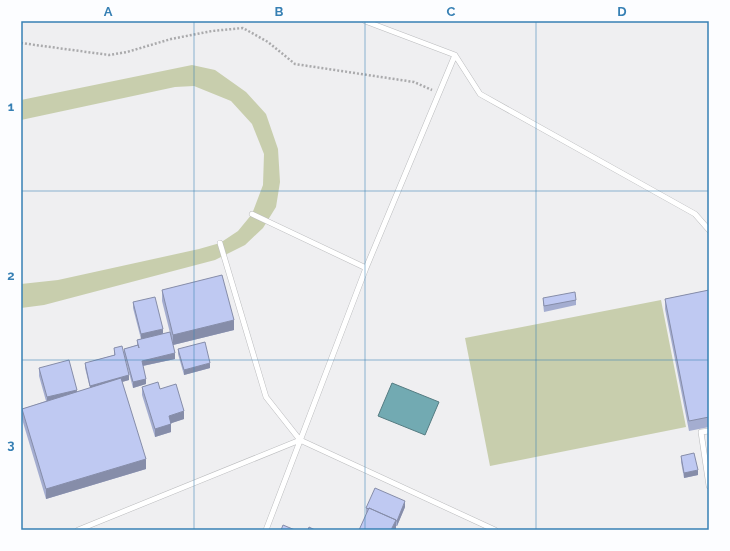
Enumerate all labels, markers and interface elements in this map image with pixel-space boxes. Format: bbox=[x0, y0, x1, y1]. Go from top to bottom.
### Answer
text: A bbox=[104, 4, 113, 19]
text: B bbox=[275, 4, 284, 19]
text: C bbox=[447, 4, 456, 19]
text: D bbox=[617, 4, 627, 19]
text: 1 bbox=[8, 99, 15, 114]
text: 2 bbox=[7, 268, 15, 283]
text: 3 bbox=[7, 437, 15, 452]

